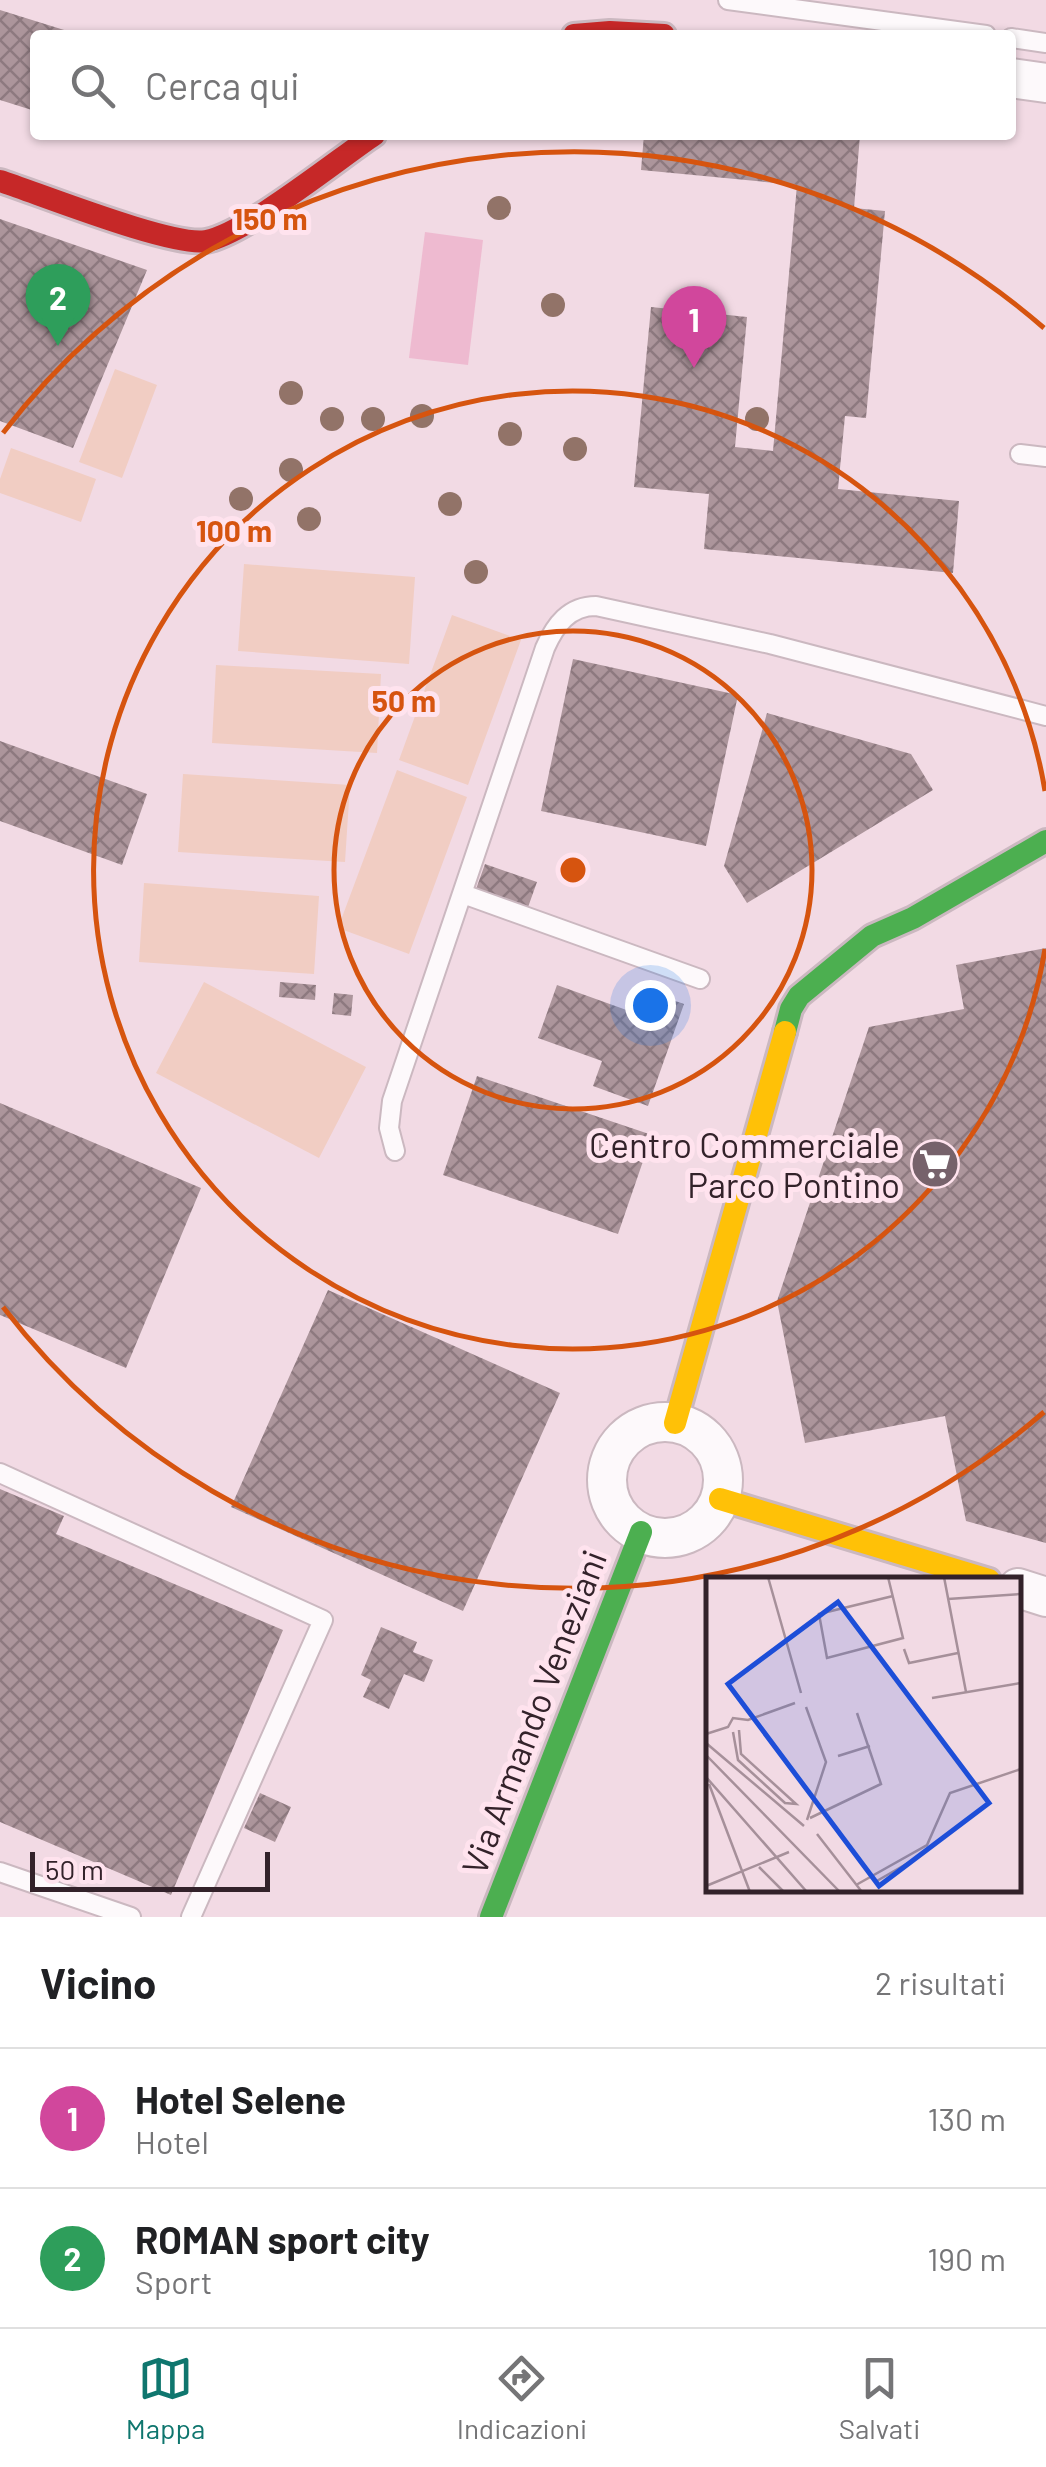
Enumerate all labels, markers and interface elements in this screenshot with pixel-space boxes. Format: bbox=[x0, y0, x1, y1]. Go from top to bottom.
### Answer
search box bbox=[30, 30, 1016, 140]
icon: search bbox=[65, 58, 120, 113]
text: Cerca qui bbox=[145, 62, 300, 108]
text: 150 m bbox=[233, 200, 307, 236]
pin: 2 bbox=[26, 264, 90, 346]
pin: 1 bbox=[662, 286, 726, 368]
text: 100 m bbox=[196, 512, 272, 548]
text: 50 m bbox=[372, 682, 436, 718]
centre of rings bbox=[555, 852, 591, 888]
your location bbox=[625, 980, 676, 1031]
place label: Centro Commerciale Parco Pontino bbox=[589, 1123, 900, 1205]
supermarket icon: Centro Commerciale Parco Pontino bbox=[909, 1138, 961, 1190]
street label: Via Armando Veneziani bbox=[452, 1544, 614, 1880]
inset map bbox=[706, 1577, 1021, 1892]
scale bar bbox=[30, 1847, 270, 1892]
text: 50 m bbox=[45, 1852, 104, 1886]
text: Vicino bbox=[40, 1957, 156, 2007]
text: 2 risultati bbox=[875, 1963, 1006, 2001]
text: Hotel Selene bbox=[135, 2076, 346, 2122]
text: 1 bbox=[67, 2099, 78, 2137]
text: 130 m bbox=[927, 2099, 1006, 2137]
text: Hotel bbox=[135, 2122, 209, 2160]
text: ROMAN sport city bbox=[135, 2216, 430, 2262]
text: 2 bbox=[64, 2239, 81, 2277]
text: 190 m bbox=[927, 2239, 1006, 2277]
text: Sport bbox=[135, 2262, 212, 2300]
tab: Mappa bbox=[126, 2351, 205, 2445]
tab: Indicazioni bbox=[457, 2351, 587, 2445]
tab: Salvati bbox=[839, 2351, 920, 2445]

